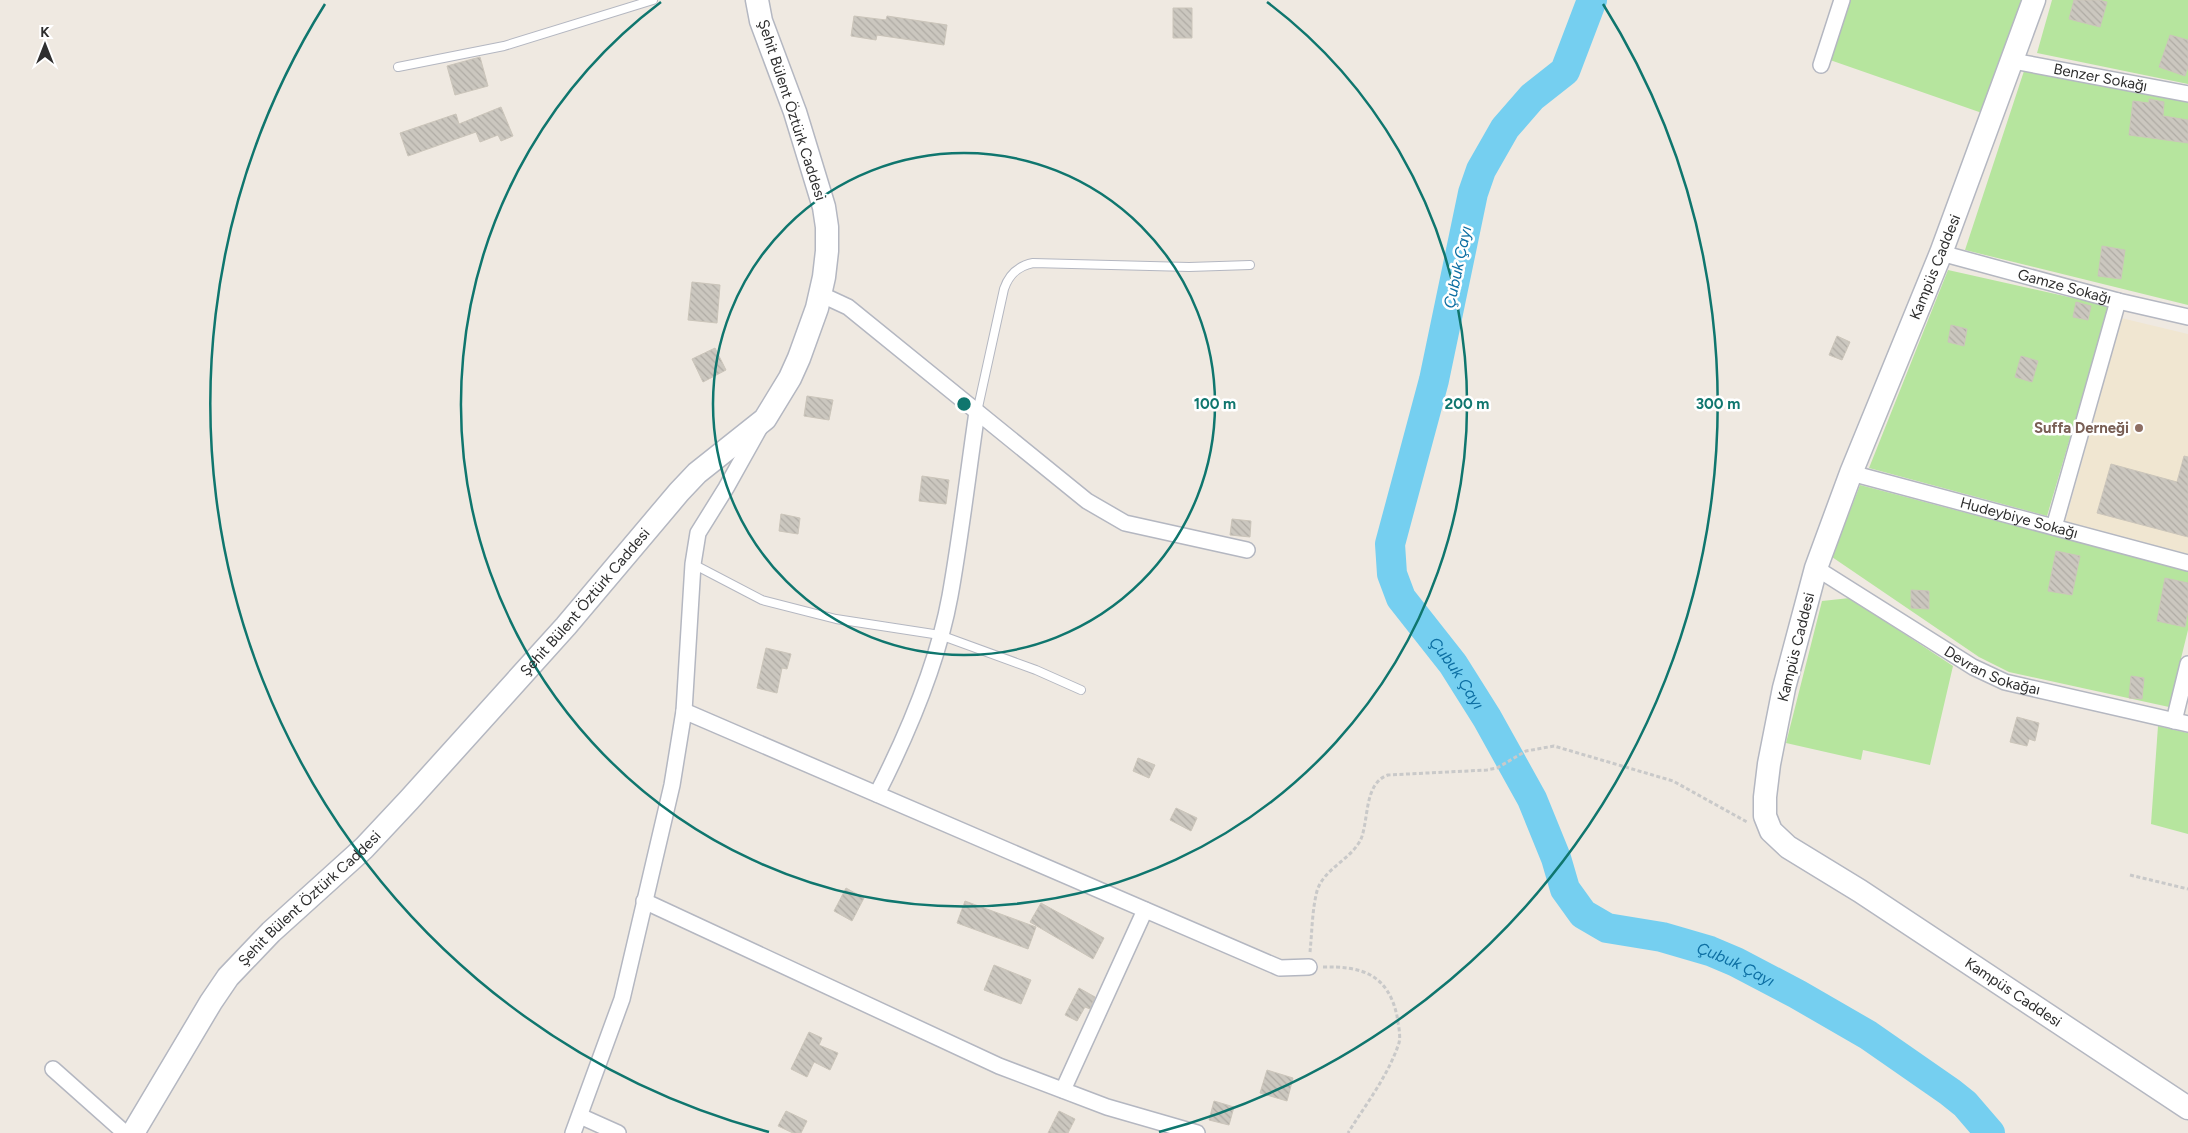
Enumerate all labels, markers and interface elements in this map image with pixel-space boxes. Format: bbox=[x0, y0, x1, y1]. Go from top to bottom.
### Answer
street label: Şehit Bülent Öztürk Caddesi bbox=[754, 17, 830, 203]
north arrow bbox=[20, 20, 70, 70]
text: K bbox=[40, 24, 50, 41]
street label: Benzer Sokağı bbox=[2052, 60, 2149, 95]
street label: Kampüs Caddesi bbox=[1906, 212, 1964, 322]
water label: Çubuk Çayı bbox=[1440, 224, 1476, 310]
street label: Gamze Sokağı bbox=[2016, 265, 2113, 308]
centre of rings bbox=[955, 395, 973, 413]
text: 100 m bbox=[1194, 395, 1236, 413]
text: 200 m bbox=[1445, 395, 1489, 413]
text: 300 m bbox=[1696, 395, 1740, 413]
place label: Suffa Derneği bbox=[2034, 419, 2129, 437]
marker: Suffa Derneği bbox=[2133, 422, 2145, 434]
street label: Hudeybiye Sokağı bbox=[1958, 494, 2080, 542]
street label: Şehit Bülent Öztürk Caddesi bbox=[516, 524, 654, 680]
street label: Kampüs Caddesi bbox=[1774, 590, 1818, 704]
water label: Çubuk Çayı bbox=[1425, 633, 1488, 713]
street label: Devran Sokağaı bbox=[1941, 642, 2042, 699]
street label: Şehit Bülent Öztürk Caddesi bbox=[234, 827, 385, 970]
water label: Çubuk Çayı bbox=[1695, 939, 1778, 991]
street label: Kampüs Caddesi bbox=[1961, 954, 2065, 1031]

